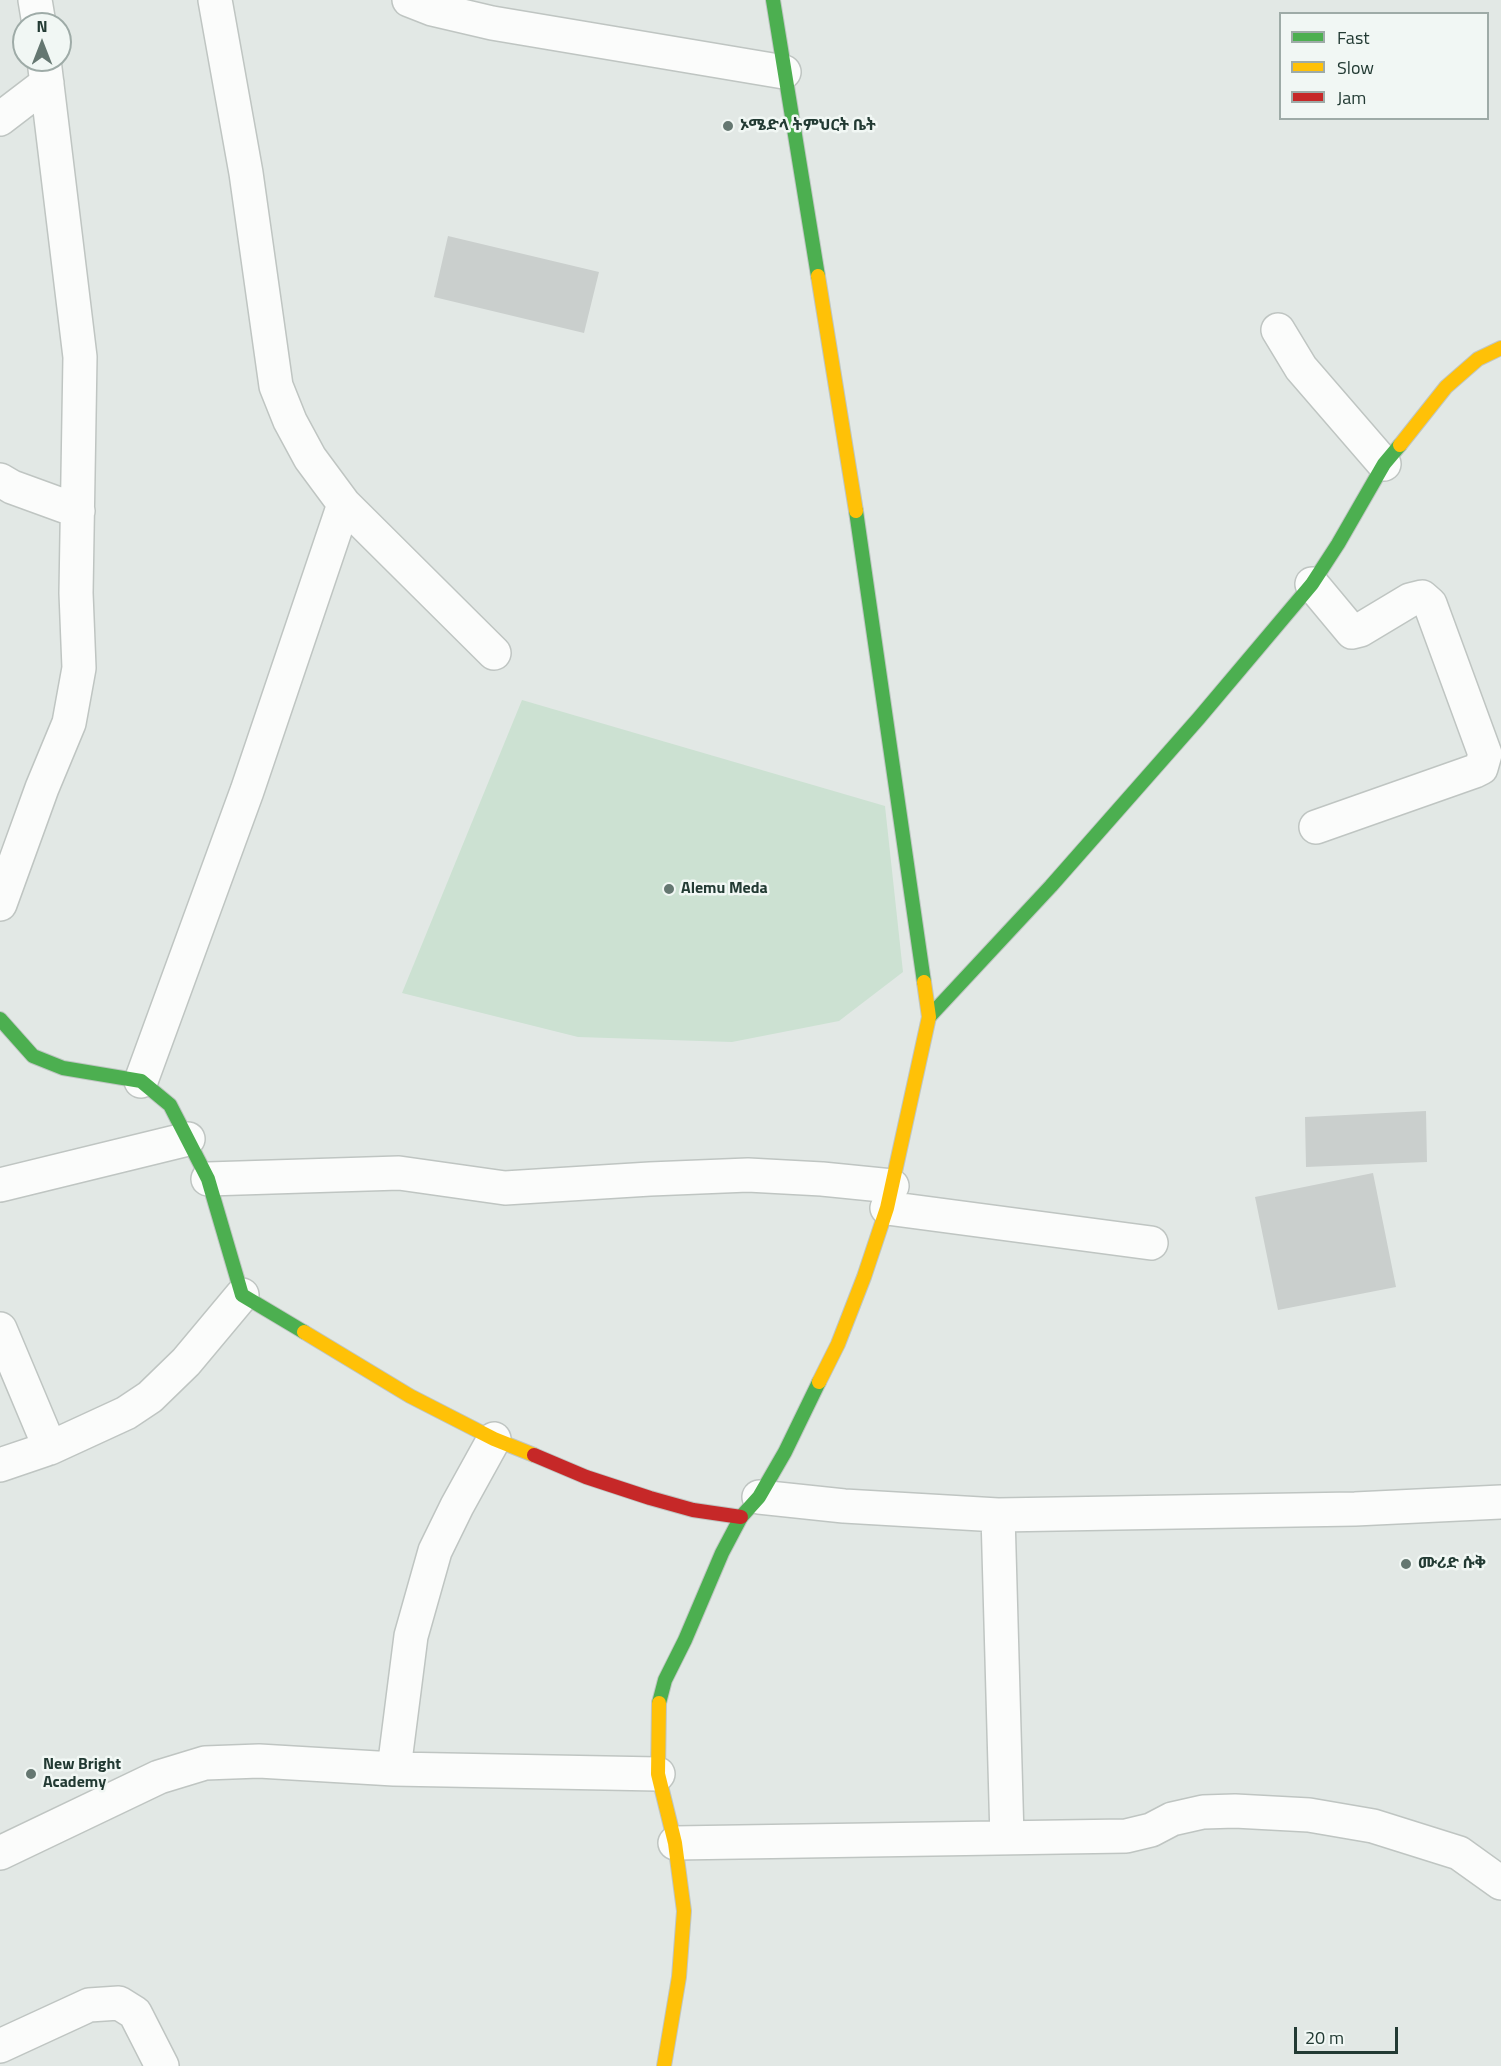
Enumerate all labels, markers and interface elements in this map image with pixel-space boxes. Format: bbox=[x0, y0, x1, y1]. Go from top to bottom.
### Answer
north arrow bbox=[12, 12, 72, 72]
legend bbox=[1279, 12, 1489, 120]
text: N bbox=[36, 14, 48, 38]
text: Fast bbox=[1337, 24, 1370, 51]
text: Slow bbox=[1337, 54, 1374, 81]
text: Jam bbox=[1337, 84, 1366, 111]
place label: ኦሜድላ ትምህርት ቤት bbox=[740, 116, 876, 136]
marker: ኦሜድላ ትምህርት ቤት bbox=[721, 119, 735, 133]
place label: Alemu Meda bbox=[681, 879, 768, 899]
marker: Alemu Meda bbox=[662, 882, 676, 896]
place label: ሙሪድ ሱቅ bbox=[1418, 1554, 1486, 1574]
marker: ሙሪድ ሱቅ bbox=[1399, 1557, 1413, 1571]
place label: New Bright Academy bbox=[43, 1755, 121, 1793]
marker: New Bright Academy bbox=[24, 1767, 38, 1781]
scale bar bbox=[1297, 2015, 1400, 2053]
text: 20 m bbox=[1305, 2024, 1344, 2051]

